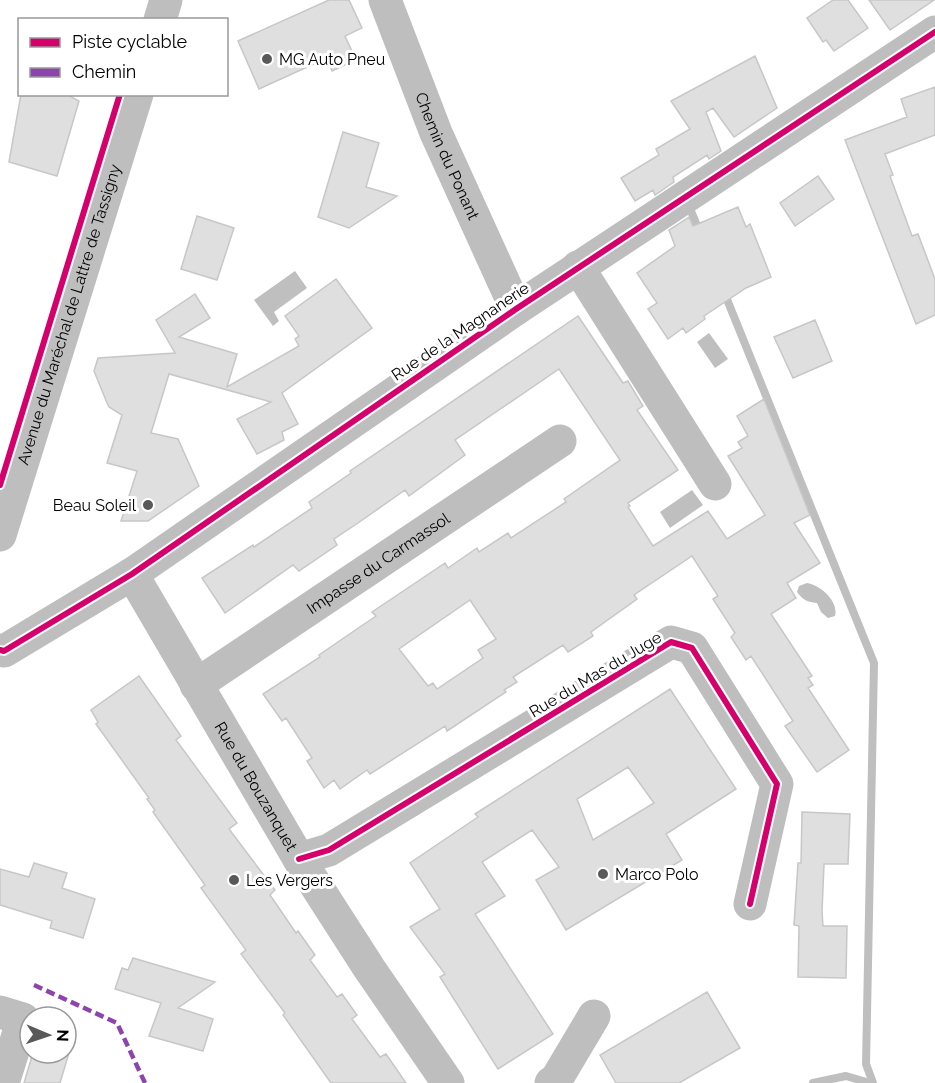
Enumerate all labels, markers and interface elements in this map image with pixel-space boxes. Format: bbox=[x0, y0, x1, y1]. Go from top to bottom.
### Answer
legend bbox=[18, 18, 228, 96]
text: Piste cyclable bbox=[72, 31, 188, 52]
place label: MG Auto Pneu bbox=[279, 50, 385, 69]
marker: MG Auto Pneu bbox=[260, 52, 274, 66]
text: Chemin bbox=[72, 61, 136, 82]
street label: Chemin du Ponant bbox=[411, 90, 483, 223]
street label: Avenue du Maréchal de Lattre de Tassigny bbox=[13, 162, 125, 467]
street label: Rue de la Magnanerie bbox=[388, 278, 533, 385]
place label: Beau Soleil bbox=[53, 496, 137, 515]
marker: Beau Soleil bbox=[141, 498, 155, 512]
street label: Impasse du Carmassol bbox=[303, 508, 454, 618]
street label: Rue du Mas du Juge bbox=[526, 627, 665, 721]
street label: Rue du Bouzanquet bbox=[211, 718, 302, 855]
place label: Marco Polo bbox=[615, 865, 699, 884]
marker: Marco Polo bbox=[596, 867, 610, 881]
place label: Les Vergers bbox=[246, 871, 333, 890]
marker: Les Vergers bbox=[227, 873, 241, 887]
north arrow bbox=[18, 1005, 78, 1065]
text: N bbox=[53, 1029, 72, 1042]

